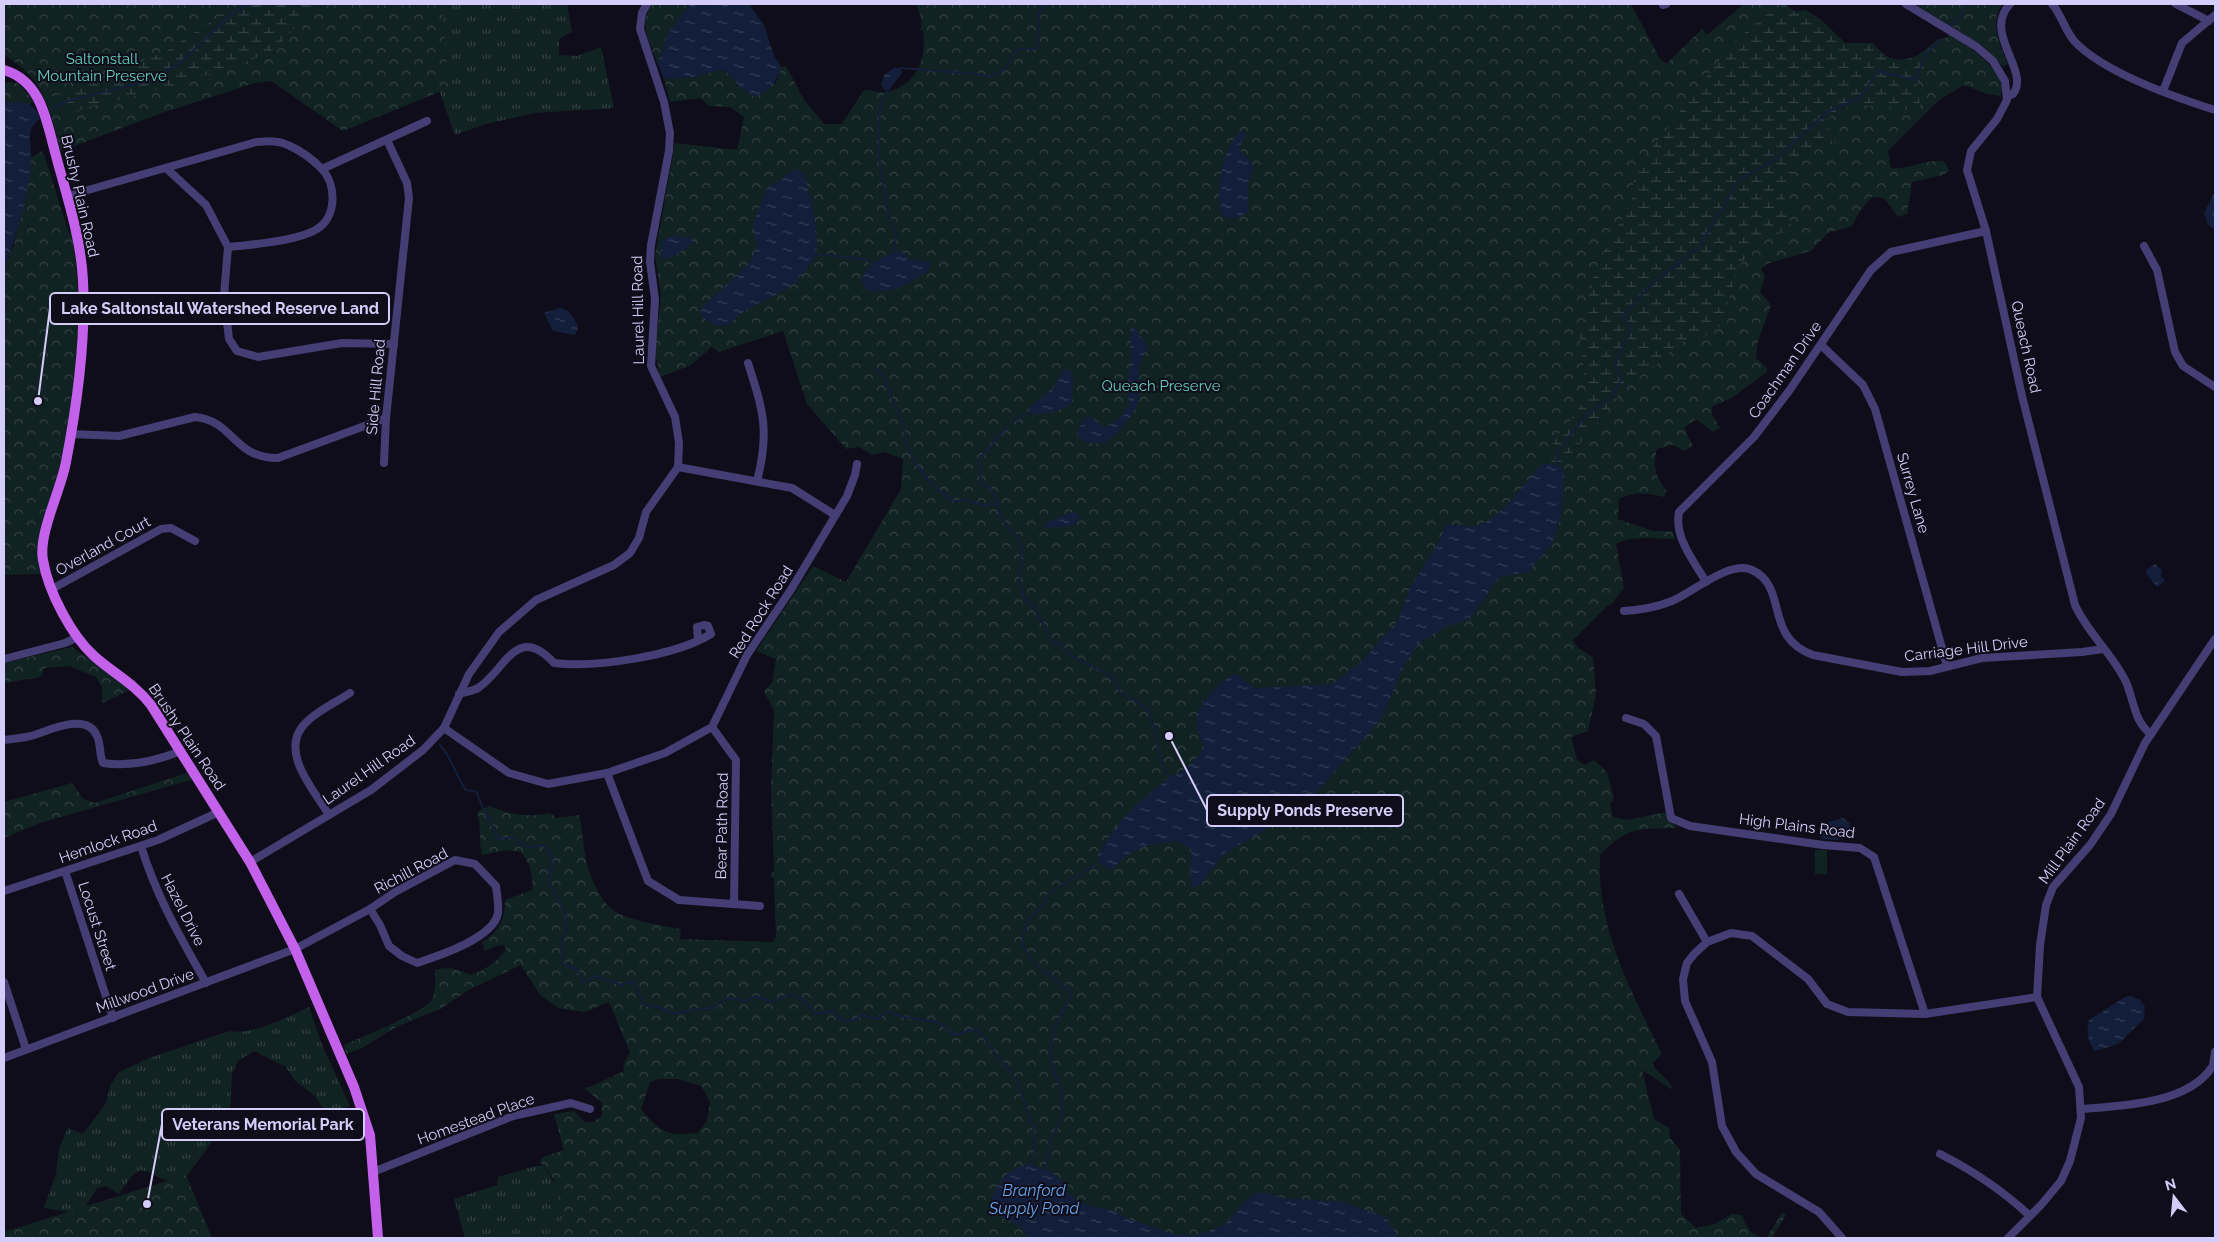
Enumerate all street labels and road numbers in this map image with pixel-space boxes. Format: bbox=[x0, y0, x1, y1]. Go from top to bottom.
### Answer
street label: Brushy Plain Road bbox=[57, 133, 103, 259]
street label: Laurel Hill Road bbox=[628, 255, 648, 365]
street label: Queach Road bbox=[2007, 299, 2045, 395]
street label: Coachman Drive bbox=[1745, 318, 1825, 422]
street label: Side Hill Road bbox=[363, 338, 389, 436]
street label: Surrey Lane bbox=[1893, 451, 1933, 536]
street label: Overland Court bbox=[52, 513, 154, 579]
street label: Red Rock Road bbox=[725, 562, 797, 662]
street label: Carriage Hill Drive bbox=[1903, 632, 2029, 665]
street label: Brushy Plain Road bbox=[145, 680, 229, 794]
street label: Laurel Hill Road bbox=[319, 731, 419, 809]
street label: Bear Path Road bbox=[712, 773, 732, 879]
street label: Mill Plain Road bbox=[2035, 795, 2109, 887]
street label: High Plains Road bbox=[1738, 810, 1856, 842]
street label: Hemlock Road bbox=[57, 817, 159, 867]
street label: Richill Road bbox=[371, 844, 451, 898]
street label: Hazel Drive bbox=[157, 871, 209, 949]
street label: Locust Street bbox=[74, 879, 120, 973]
street label: Millwood Drive bbox=[93, 965, 197, 1017]
street label: Homestead Place bbox=[415, 1089, 537, 1149]

